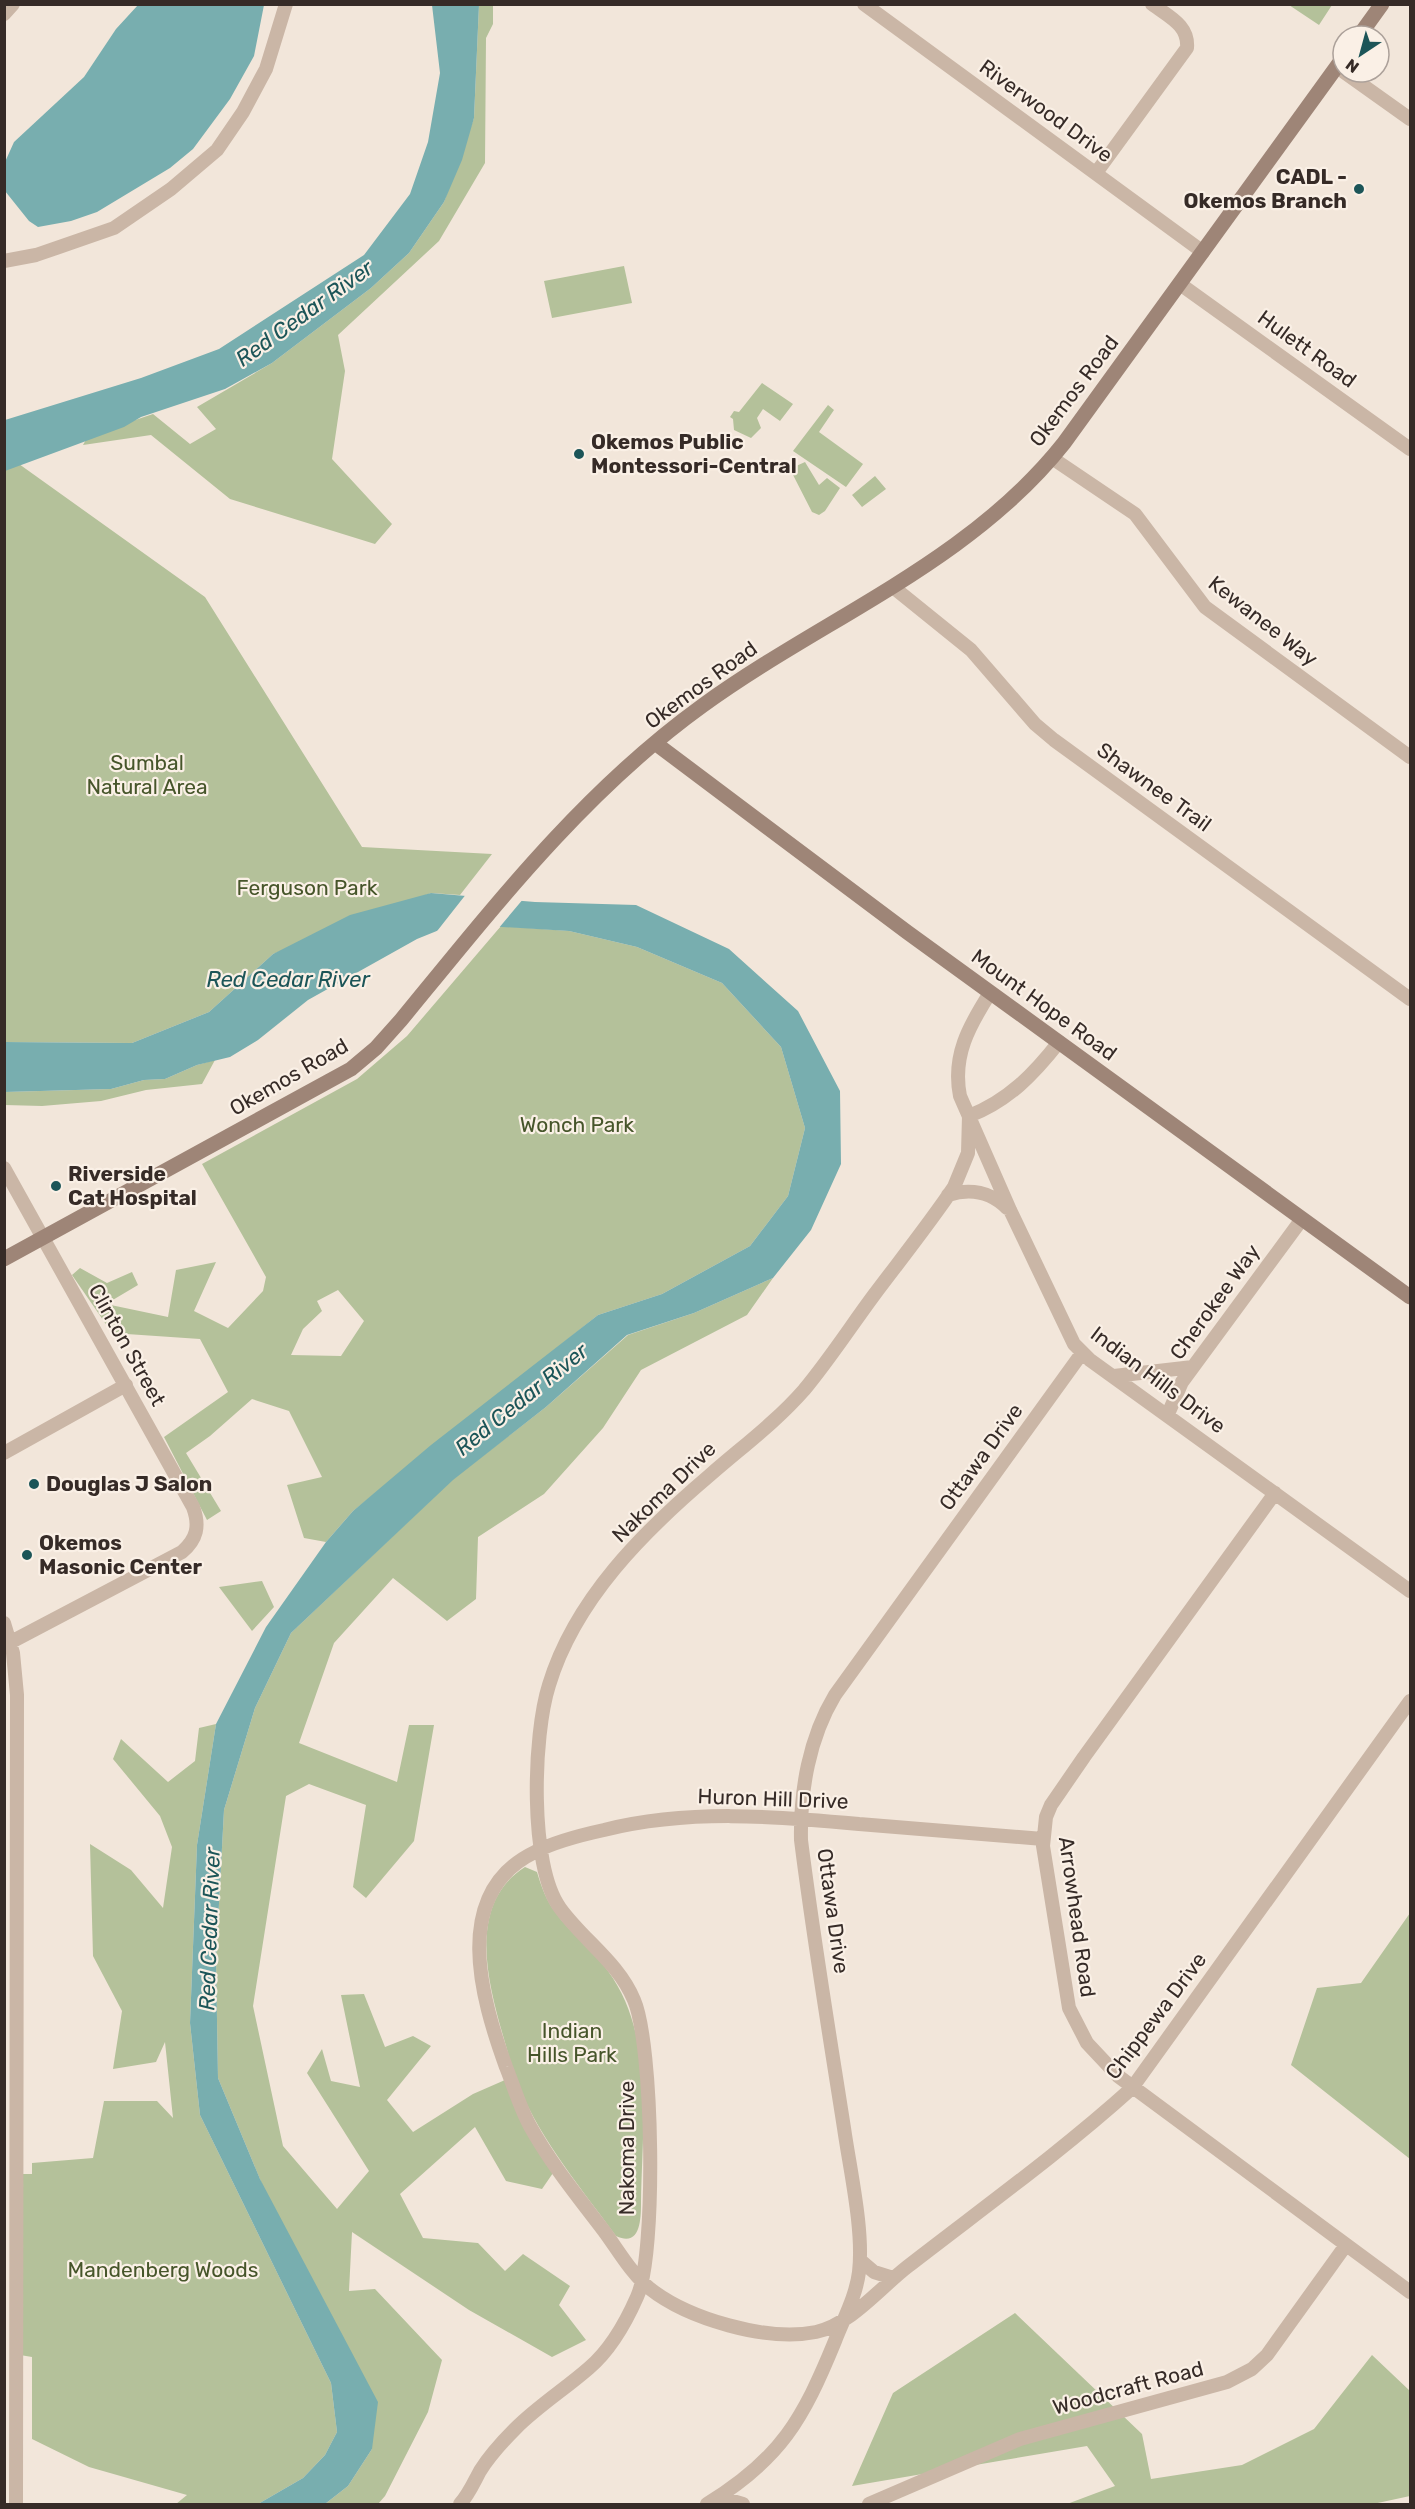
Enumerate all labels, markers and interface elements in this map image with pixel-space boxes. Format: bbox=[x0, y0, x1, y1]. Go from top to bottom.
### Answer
north arrow bbox=[1331, 24, 1391, 84]
street label: Riverwood Drive bbox=[975, 54, 1118, 167]
text: N bbox=[1342, 55, 1363, 77]
place label: CADL - Okemos Branch bbox=[1184, 164, 1347, 213]
marker: CADL - Okemos Branch bbox=[1352, 182, 1366, 196]
water label: Red Cedar River bbox=[230, 253, 380, 372]
street label: Hulett Road bbox=[1253, 304, 1361, 393]
street label: Okemos Road bbox=[1024, 330, 1124, 451]
place label: Okemos Public Montessori-Central bbox=[591, 429, 797, 478]
marker: Okemos Public Montessori-Central bbox=[572, 447, 586, 461]
street label: Kewanee Way bbox=[1204, 570, 1323, 671]
street label: Okemos Road bbox=[640, 635, 762, 734]
street label: Shawnee Trail bbox=[1092, 737, 1216, 836]
park label: Sumbal Natural Area bbox=[86, 750, 208, 799]
park label: Ferguson Park bbox=[236, 875, 378, 900]
street label: Mount Hope Road bbox=[967, 943, 1122, 1066]
water label: Red Cedar River bbox=[206, 966, 371, 993]
street label: Okemos Road bbox=[225, 1033, 352, 1121]
park label: Wonch Park bbox=[520, 1112, 634, 1137]
place label: Riverside Cat Hospital bbox=[68, 1161, 197, 1210]
marker: Riverside Cat Hospital bbox=[49, 1179, 63, 1193]
street label: Cherokee Way bbox=[1164, 1239, 1265, 1364]
street label: Clinton Street bbox=[84, 1279, 171, 1410]
street label: Indian Hills Drive bbox=[1086, 1321, 1231, 1438]
water label: Red Cedar River bbox=[449, 1336, 595, 1461]
street label: Ottawa Drive bbox=[933, 1398, 1028, 1515]
street label: Nakoma Drive bbox=[607, 1436, 721, 1547]
place label: Douglas J Salon bbox=[46, 1471, 212, 1496]
marker: Douglas J Salon bbox=[27, 1477, 41, 1491]
place label: Okemos Masonic Center bbox=[39, 1530, 202, 1579]
marker: Okemos Masonic Center bbox=[20, 1548, 34, 1562]
street label: Huron Hill Drive bbox=[697, 1783, 849, 1814]
street label: Arrowhead Road bbox=[1054, 1835, 1101, 1999]
water label: Red Cedar River bbox=[193, 1845, 226, 2011]
street label: Ottawa Drive bbox=[812, 1847, 855, 1975]
street label: Chippewa Drive bbox=[1100, 1947, 1211, 2084]
park label: Indian Hills Park bbox=[527, 2018, 617, 2067]
street label: Nakoma Drive bbox=[614, 2081, 639, 2215]
park label: Mandenberg Woods bbox=[67, 2257, 259, 2282]
street label: Woodcraft Road bbox=[1050, 2355, 1206, 2420]

